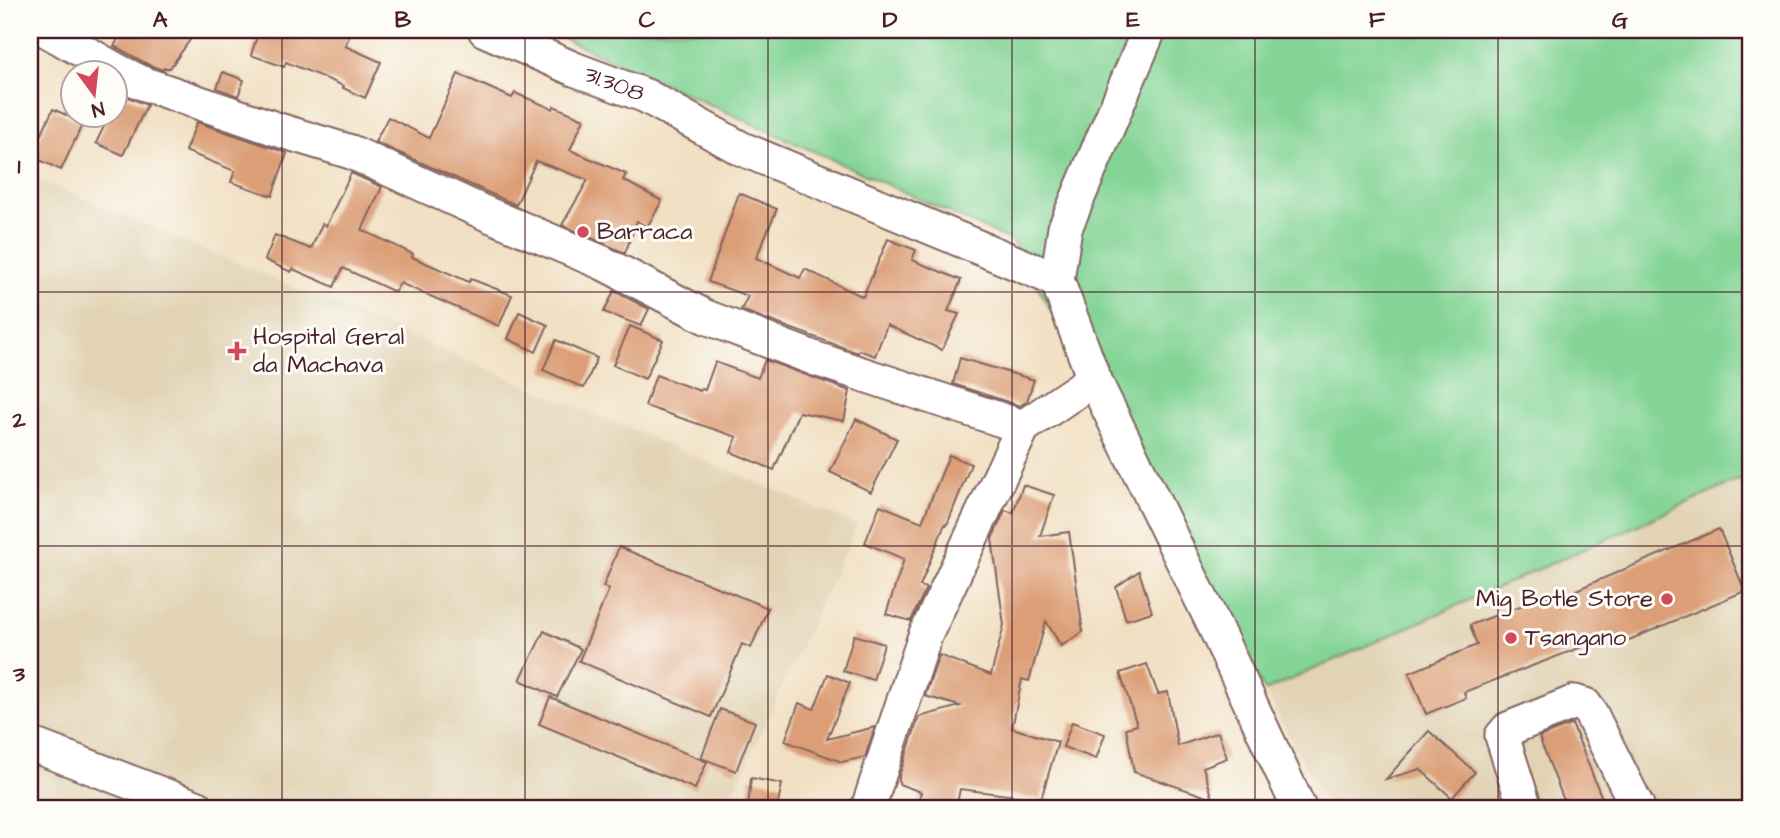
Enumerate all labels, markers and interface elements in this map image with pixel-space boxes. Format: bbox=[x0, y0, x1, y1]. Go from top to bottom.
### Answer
text: A bbox=[153, 4, 168, 36]
text: B bbox=[395, 4, 412, 36]
text: C bbox=[639, 4, 656, 36]
text: D bbox=[883, 4, 898, 36]
text: E bbox=[1126, 4, 1140, 36]
text: F bbox=[1369, 4, 1386, 36]
text: G bbox=[1612, 4, 1628, 36]
street label: 31.308 bbox=[579, 57, 649, 111]
north arrow bbox=[60, 60, 130, 130]
text: N bbox=[89, 94, 107, 124]
text: 1 bbox=[18, 150, 21, 182]
place label: Barraca bbox=[597, 215, 692, 249]
marker: Barraca bbox=[575, 224, 591, 240]
place label: Hospital Geral da Machava bbox=[253, 320, 404, 382]
marker: Hospital Geral da Machava bbox=[227, 341, 247, 361]
text: 2 bbox=[11, 404, 26, 436]
place label: Mig Botle Store bbox=[1476, 582, 1653, 617]
marker: Mig Botle Store bbox=[1659, 591, 1675, 607]
place label: Tsangano bbox=[1525, 621, 1627, 656]
marker: Tsangano bbox=[1503, 630, 1519, 646]
text: 3 bbox=[12, 658, 25, 690]

